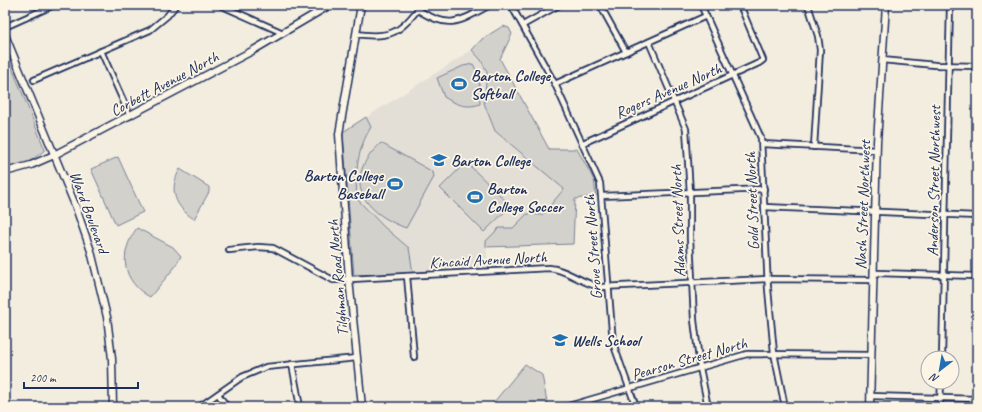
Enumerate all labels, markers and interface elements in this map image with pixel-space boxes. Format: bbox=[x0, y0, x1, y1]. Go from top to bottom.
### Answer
street label: Corbett Avenue North bbox=[107, 47, 223, 121]
street label: Rogers Avenue North bbox=[612, 58, 725, 123]
place label: Barton College Softball bbox=[471, 66, 552, 104]
sports icon: Barton College Softball bbox=[450, 75, 468, 93]
street label: Anderson Street Northwest bbox=[923, 104, 945, 257]
street label: Nash Street Northwest bbox=[851, 138, 875, 270]
school or university icon: Barton College bbox=[430, 151, 448, 169]
place label: Barton College bbox=[451, 151, 532, 171]
street label: Gold Street North bbox=[740, 151, 764, 250]
street label: Adams Street North bbox=[666, 164, 690, 278]
place label: Barton College Baseball bbox=[304, 166, 386, 204]
street label: Ward Boulevard bbox=[65, 169, 114, 259]
sports icon: Barton College Baseball bbox=[386, 175, 404, 193]
place label: Barton College Soccer bbox=[487, 179, 565, 217]
sports icon: Barton College Soccer bbox=[466, 188, 484, 206]
street label: Grove Street North bbox=[579, 193, 607, 300]
street label: Tilghman Road North bbox=[323, 218, 353, 337]
street label: Kincaid Avenue North bbox=[429, 247, 548, 273]
school or university icon: Wells School bbox=[551, 331, 569, 349]
place label: Wells School bbox=[572, 331, 643, 351]
street label: Pearson Street North bbox=[629, 333, 750, 385]
north arrow bbox=[920, 350, 960, 390]
scale bar bbox=[24, 364, 138, 390]
text: 200 m bbox=[30, 370, 57, 386]
text: N bbox=[926, 370, 941, 386]

